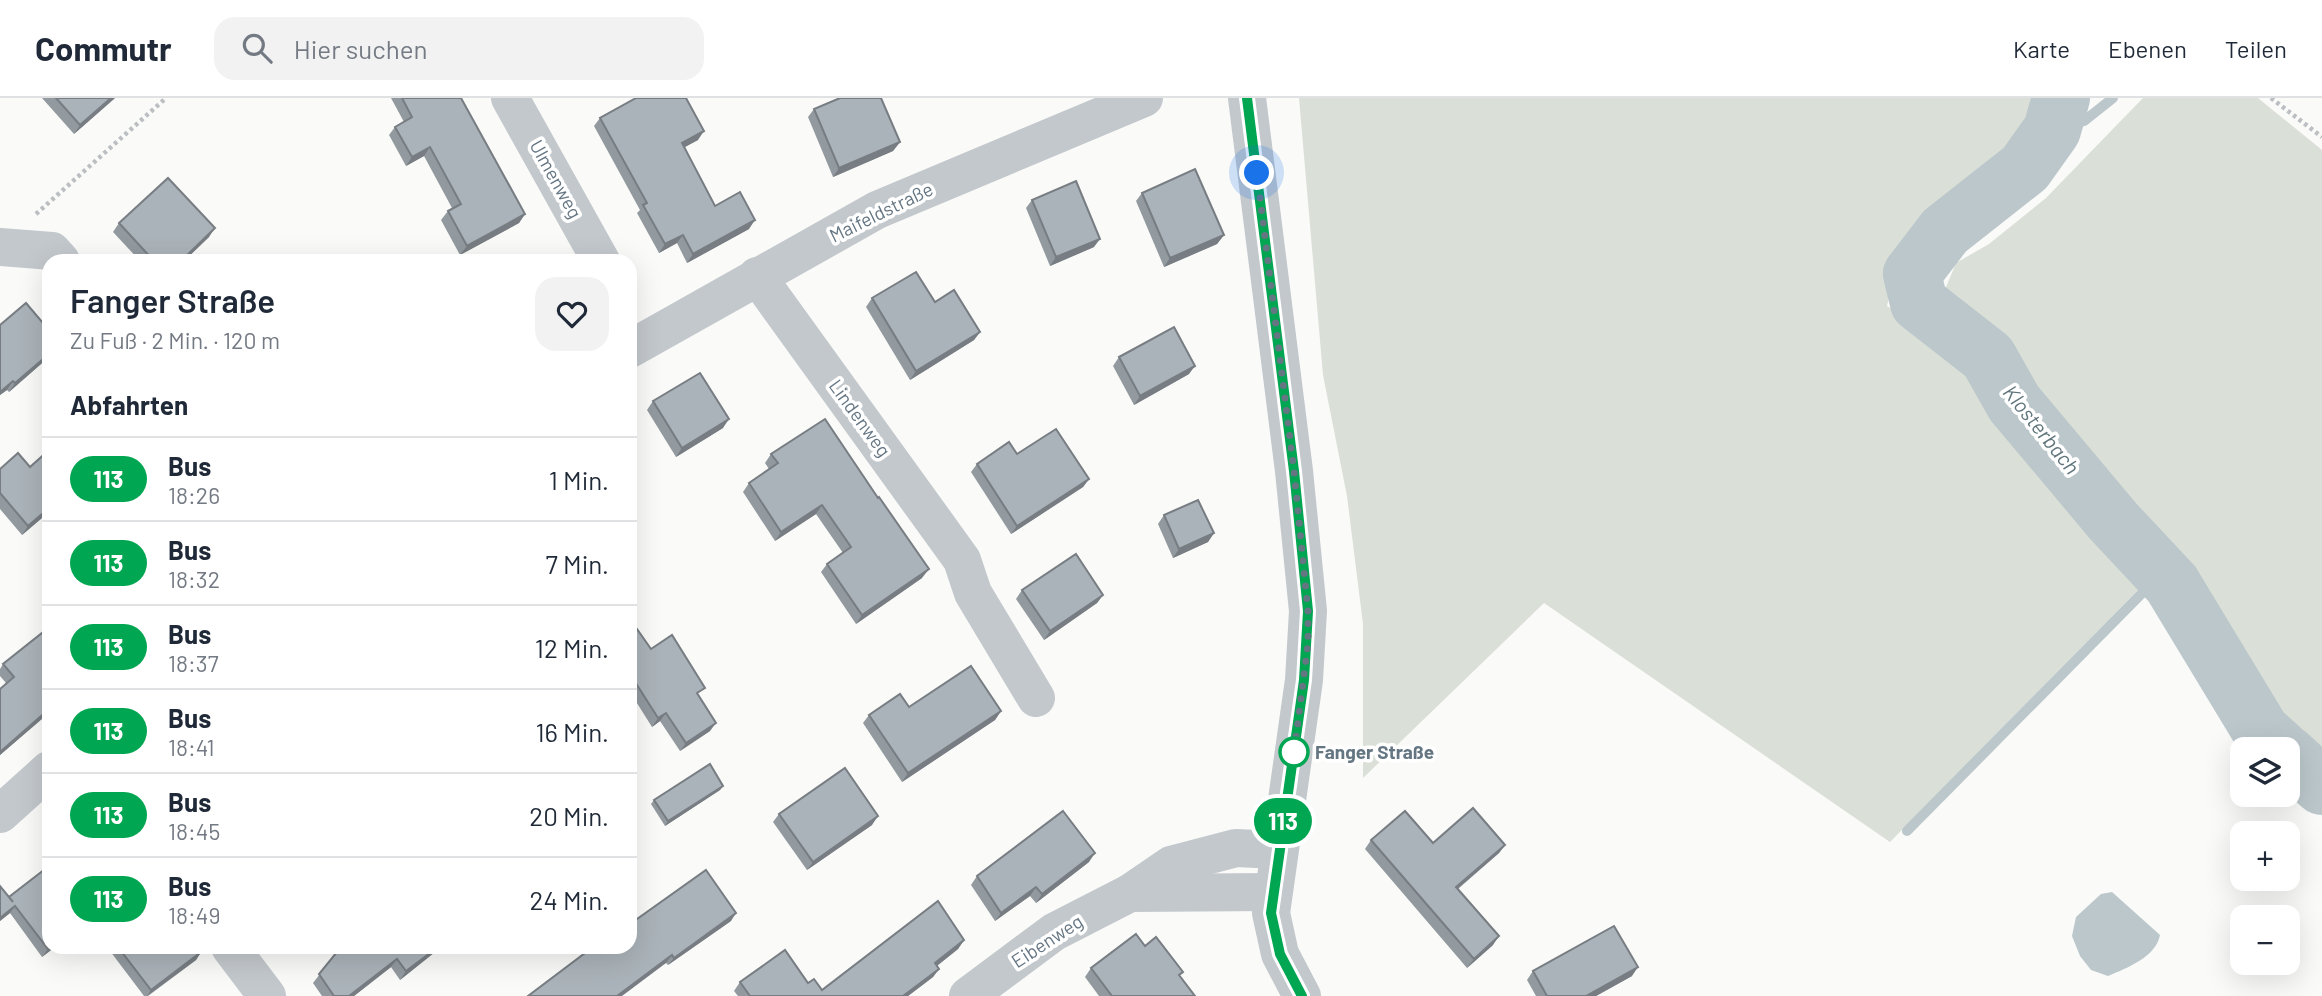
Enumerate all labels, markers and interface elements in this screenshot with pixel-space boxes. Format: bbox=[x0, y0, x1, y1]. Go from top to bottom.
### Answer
search box bbox=[214, 17, 704, 80]
text: Commutr bbox=[35, 28, 172, 68]
icon: search bbox=[238, 29, 276, 67]
text: Hier suchen bbox=[294, 33, 428, 64]
text: Karte bbox=[2013, 34, 2070, 63]
text: Ebenen bbox=[2108, 34, 2187, 63]
text: Teilen bbox=[2225, 34, 2287, 63]
street label: Ulmenweg bbox=[525, 136, 587, 222]
your location bbox=[1239, 155, 1274, 190]
street label: Maifeldstraße bbox=[825, 177, 936, 246]
button: heart bbox=[535, 277, 609, 351]
text: Fanger Straße bbox=[70, 280, 275, 320]
text: Zu Fuß · 2 Min. · 120 m bbox=[70, 326, 280, 354]
street label: Lindenweg bbox=[825, 375, 896, 461]
water label: Klosterbach bbox=[1999, 380, 2086, 479]
text: Abfahrten bbox=[70, 389, 188, 420]
text: Bus bbox=[168, 450, 211, 481]
text: 113 bbox=[93, 464, 124, 493]
text: 1 Min. bbox=[549, 464, 609, 495]
text: 18:26 bbox=[168, 481, 220, 509]
text: Bus bbox=[168, 534, 211, 565]
text: 113 bbox=[93, 548, 124, 577]
text: 7 Min. bbox=[546, 548, 609, 579]
text: 18:32 bbox=[168, 565, 220, 593]
text: Bus bbox=[168, 618, 211, 649]
text: 113 bbox=[93, 632, 124, 661]
text: 12 Min. bbox=[535, 632, 609, 663]
text: 18:37 bbox=[168, 649, 219, 677]
text: Bus bbox=[168, 702, 211, 733]
text: 113 bbox=[93, 716, 124, 745]
text: 16 Min. bbox=[535, 716, 609, 747]
text: 18:41 bbox=[168, 733, 214, 761]
marker: Fanger Straße bbox=[1279, 737, 1309, 767]
map controls bbox=[2230, 737, 2300, 975]
button: layers bbox=[2230, 737, 2300, 807]
place label: Fanger Straße bbox=[1315, 740, 1434, 763]
text: Bus bbox=[168, 786, 211, 817]
line badge: 113 bbox=[1243, 798, 1323, 844]
text: 113 bbox=[93, 800, 124, 829]
text: 20 Min. bbox=[529, 800, 609, 831]
text: 113 bbox=[1268, 806, 1298, 835]
text: 18:45 bbox=[168, 817, 220, 845]
button: + bbox=[2230, 821, 2300, 891]
text: Bus bbox=[168, 870, 211, 901]
text: 113 bbox=[93, 884, 124, 913]
text: 24 Min. bbox=[530, 884, 609, 915]
text: 18:49 bbox=[168, 901, 221, 929]
button: − bbox=[2230, 905, 2300, 975]
street label: Eibenweg bbox=[1007, 909, 1087, 972]

